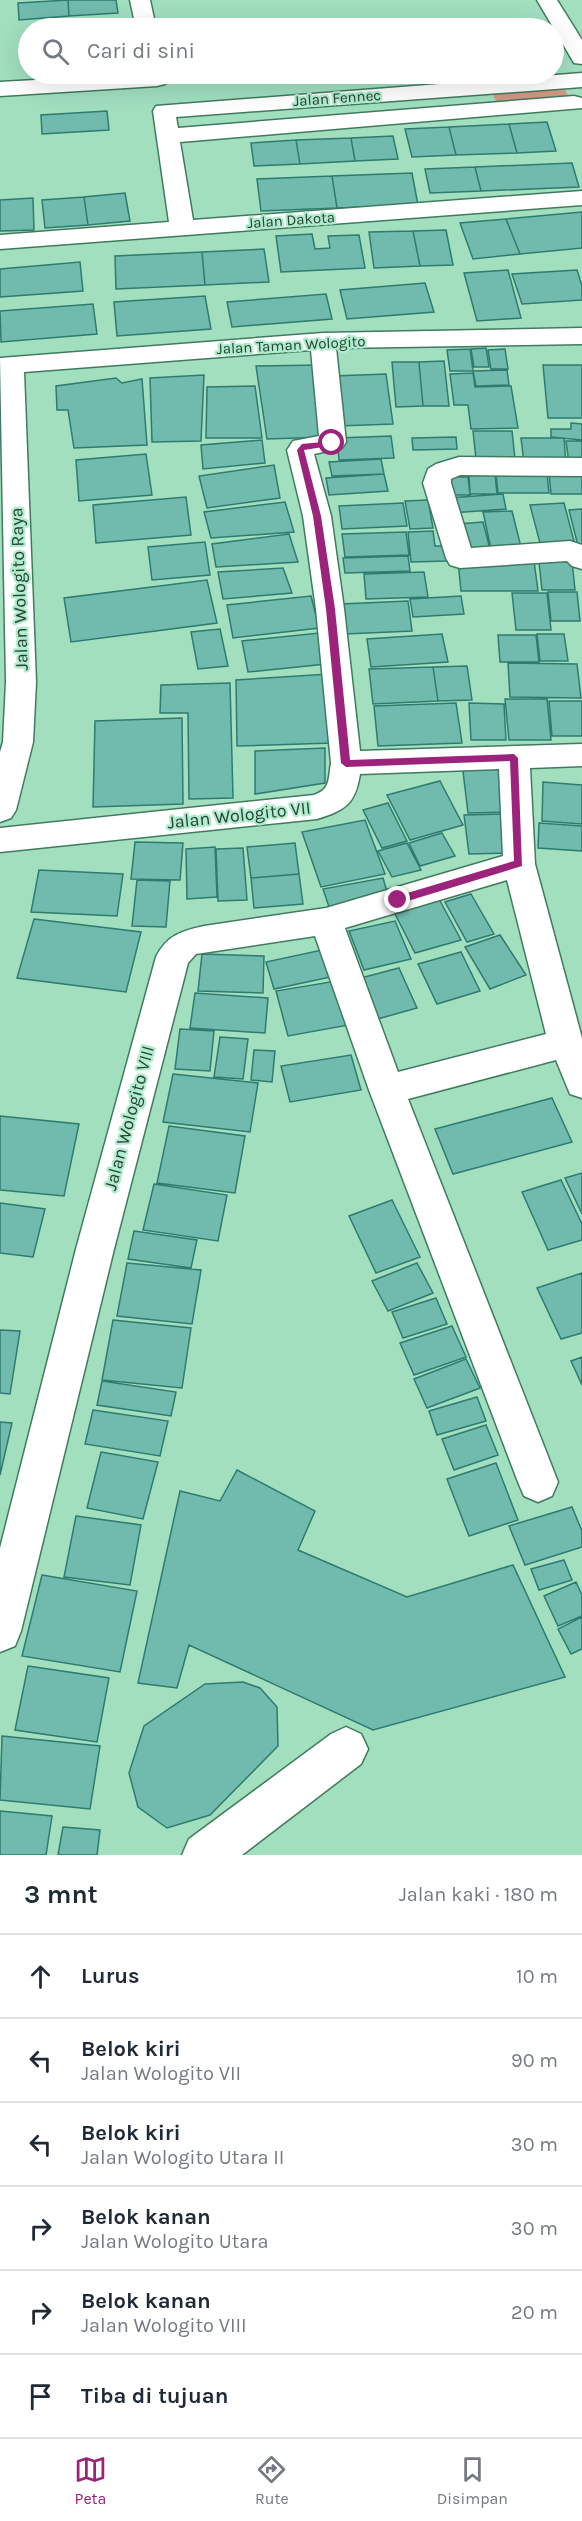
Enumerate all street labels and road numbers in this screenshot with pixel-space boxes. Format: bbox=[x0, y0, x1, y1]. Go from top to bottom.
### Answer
street label: Jalan Fennec bbox=[292, 86, 382, 110]
street label: Jalan Dakota bbox=[246, 208, 336, 232]
street label: Jalan Taman Wologito bbox=[216, 332, 366, 358]
street label: Jalan Wologito Raya bbox=[5, 507, 33, 671]
street label: Jalan Wologito VII bbox=[166, 797, 312, 833]
street label: Jalan Wologito VIII bbox=[99, 1043, 159, 1193]

